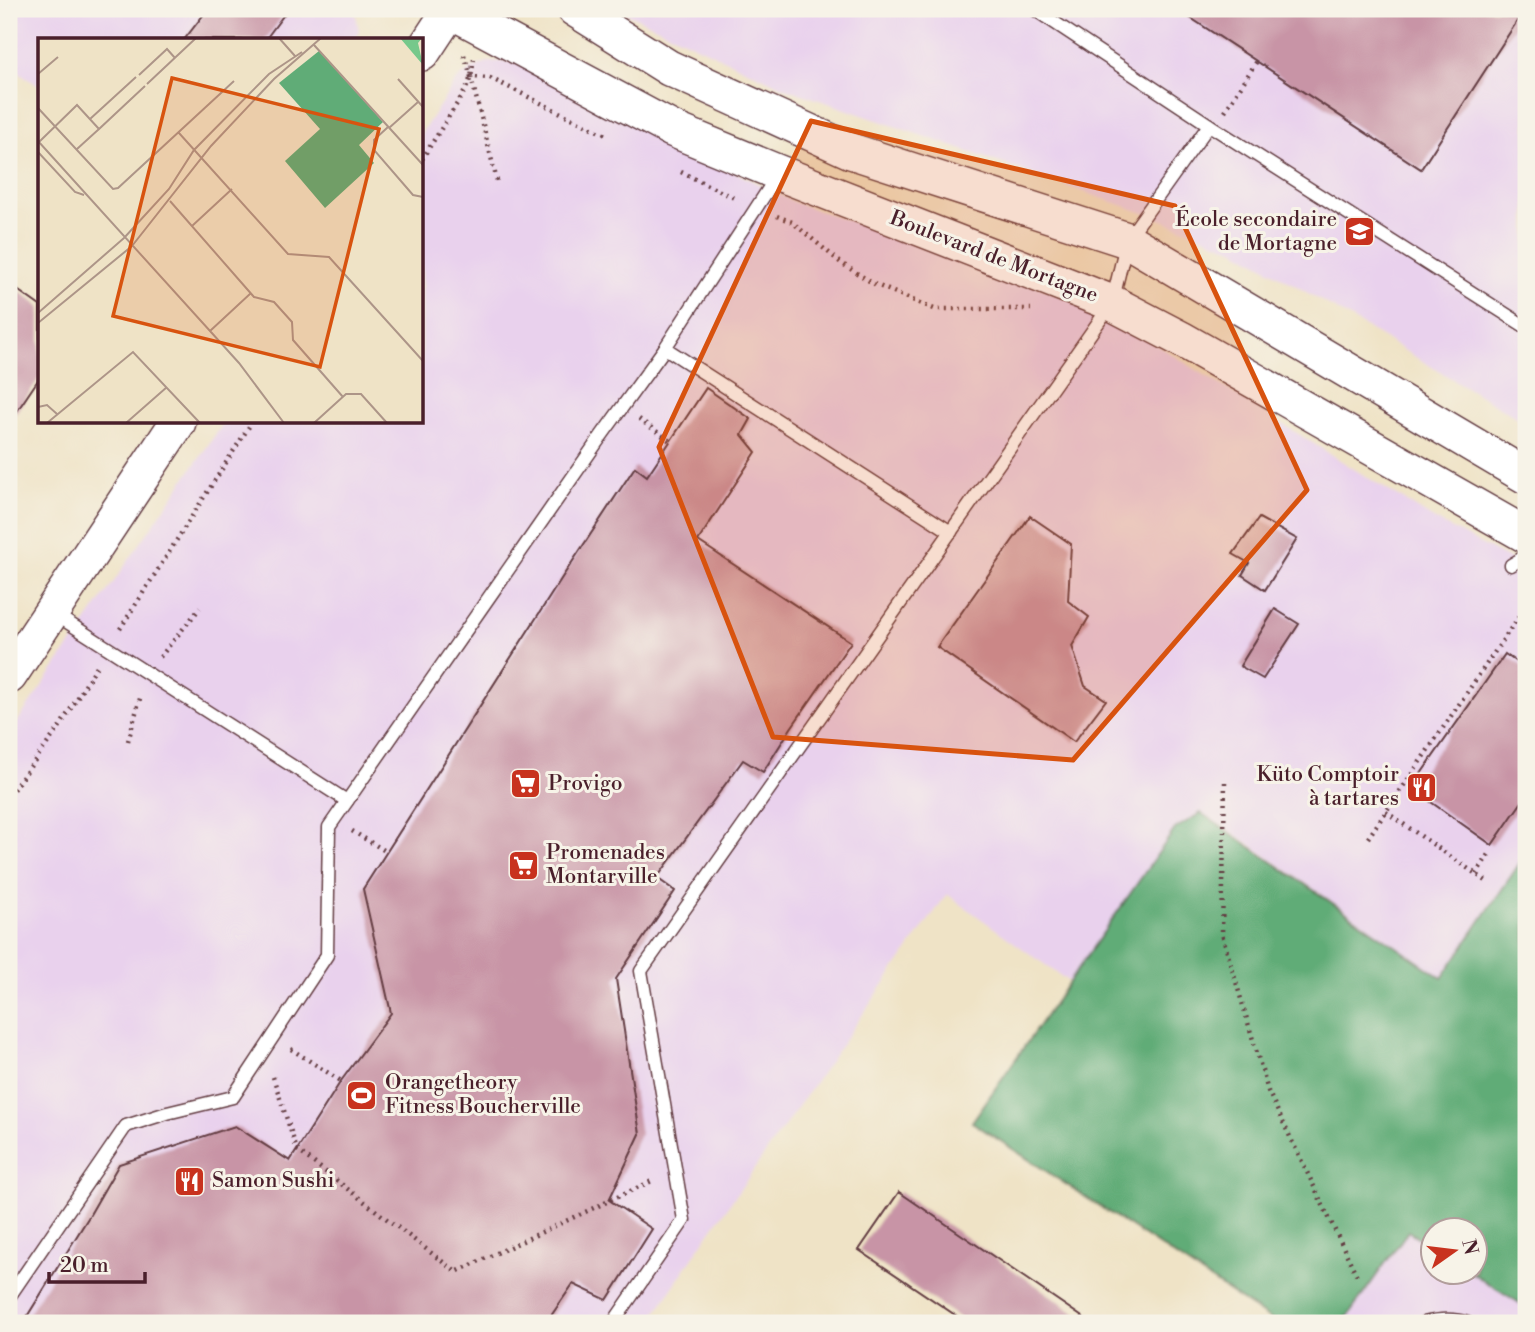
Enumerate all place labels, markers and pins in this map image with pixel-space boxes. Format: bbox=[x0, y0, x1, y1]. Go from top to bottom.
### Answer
place label: École secondaire de Mortagne bbox=[1175, 205, 1337, 257]
school or university icon: École secondaire de Mortagne bbox=[1343, 215, 1377, 249]
place label: Küto Comptoir à tartares bbox=[1256, 762, 1399, 812]
supermarket icon: Provigo bbox=[508, 767, 542, 801]
restaurant icon: Küto Comptoir à tartares bbox=[1405, 770, 1439, 804]
place label: Provigo bbox=[548, 771, 623, 797]
place label: Promenades Montarville bbox=[546, 840, 665, 890]
supermarket icon: Promenades Montarville bbox=[506, 848, 540, 882]
place label: Orangetheory Fitness Boucherville bbox=[385, 1070, 581, 1120]
sports icon: Orangetheory Fitness Boucherville bbox=[345, 1078, 379, 1112]
restaurant icon: Samon Sushi bbox=[172, 1164, 206, 1198]
place label: Samon Sushi bbox=[212, 1168, 334, 1194]

